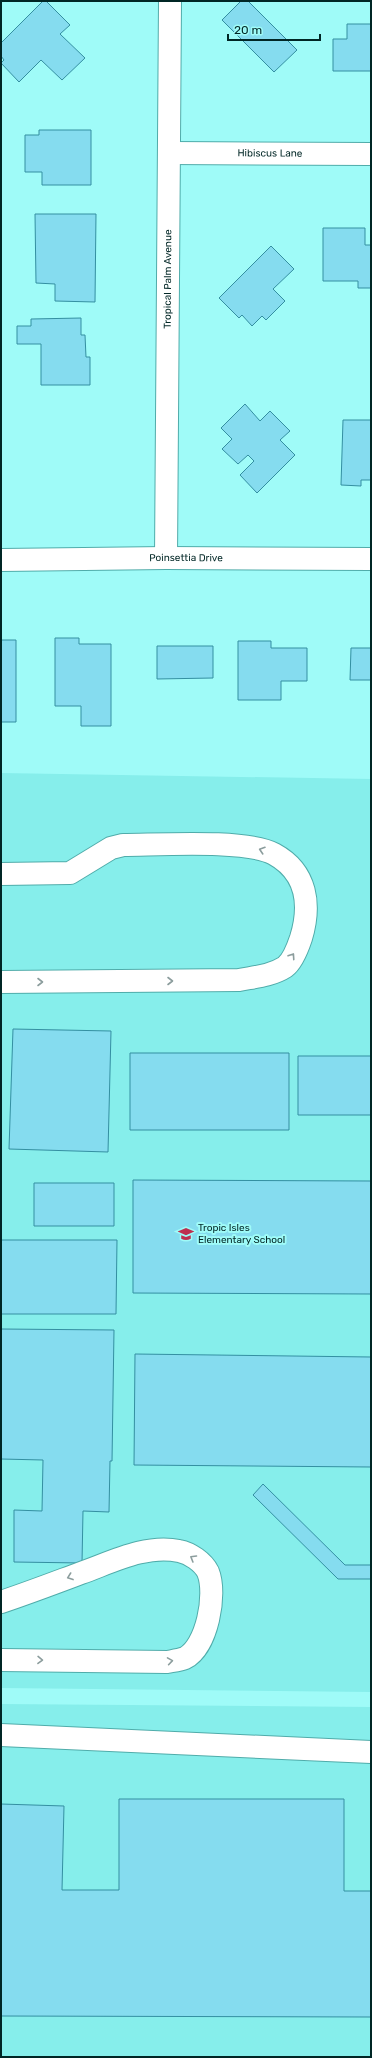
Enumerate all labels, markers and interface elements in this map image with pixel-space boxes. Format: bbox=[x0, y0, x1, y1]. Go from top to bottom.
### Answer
scale bar bbox=[228, 16, 320, 42]
text: 20 m bbox=[234, 23, 262, 37]
street label: Hibiscus Lane bbox=[237, 147, 303, 160]
street label: Tropical Palm Avenue bbox=[162, 229, 174, 329]
street label: Poinsettia Drive bbox=[149, 552, 223, 564]
one-way arrow bbox=[259, 846, 266, 855]
one-way arrow bbox=[288, 954, 295, 961]
one-way arrow bbox=[37, 977, 43, 986]
one-way arrow bbox=[167, 977, 173, 985]
place label: Tropic Isles Elementary School bbox=[198, 1222, 285, 1246]
school or university icon: Tropic Isles Elementary School bbox=[177, 1225, 195, 1243]
one-way arrow bbox=[190, 1555, 197, 1562]
one-way arrow bbox=[66, 1573, 73, 1581]
one-way arrow bbox=[37, 1656, 43, 1664]
one-way arrow bbox=[167, 1657, 173, 1666]

